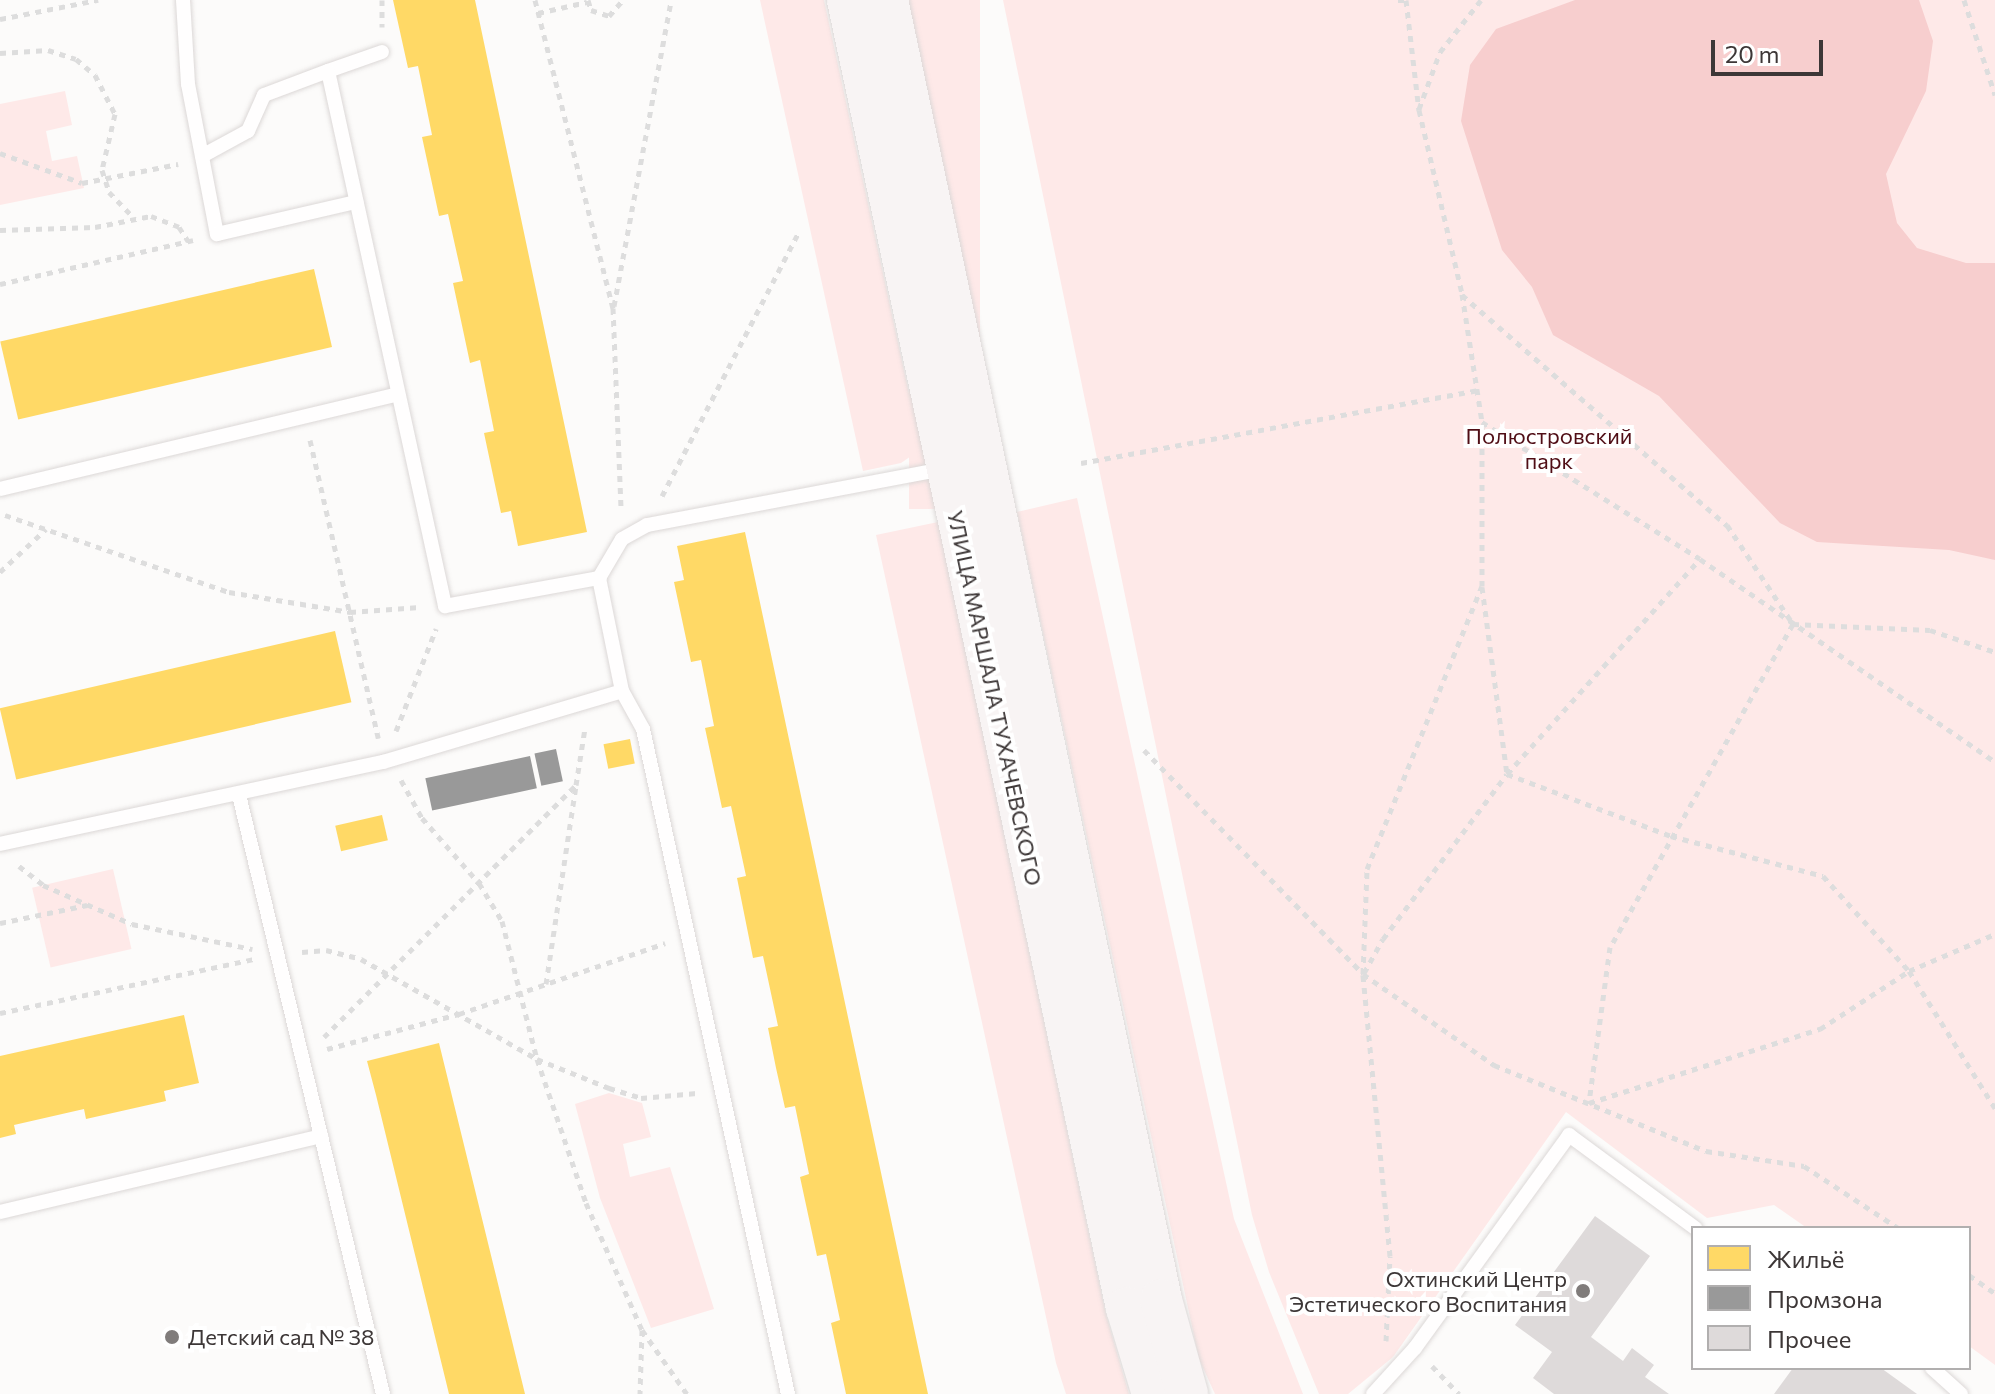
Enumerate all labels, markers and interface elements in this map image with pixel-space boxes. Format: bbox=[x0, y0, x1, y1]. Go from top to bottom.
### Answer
scale bar bbox=[1715, 24, 1827, 74]
text: 20 m bbox=[1725, 39, 1779, 68]
park label: Полюстровский парк bbox=[1466, 422, 1632, 474]
street label: УЛИЦА МАРШАЛА ТУХАЧЕВСКОГО bbox=[942, 508, 1048, 888]
legend bbox=[1691, 1226, 1971, 1370]
text: Жильё bbox=[1767, 1244, 1844, 1273]
place label: Охтинский Центр Эстетического Воспитания bbox=[1289, 1265, 1567, 1316]
marker: Охтинский Центр Эстетического Воспитания bbox=[1574, 1282, 1592, 1300]
text: Промзона bbox=[1767, 1284, 1882, 1313]
place label: Детский сад № 38 bbox=[188, 1324, 374, 1350]
text: Прочее bbox=[1767, 1324, 1851, 1353]
marker: Детский сад № 38 bbox=[163, 1328, 181, 1346]

